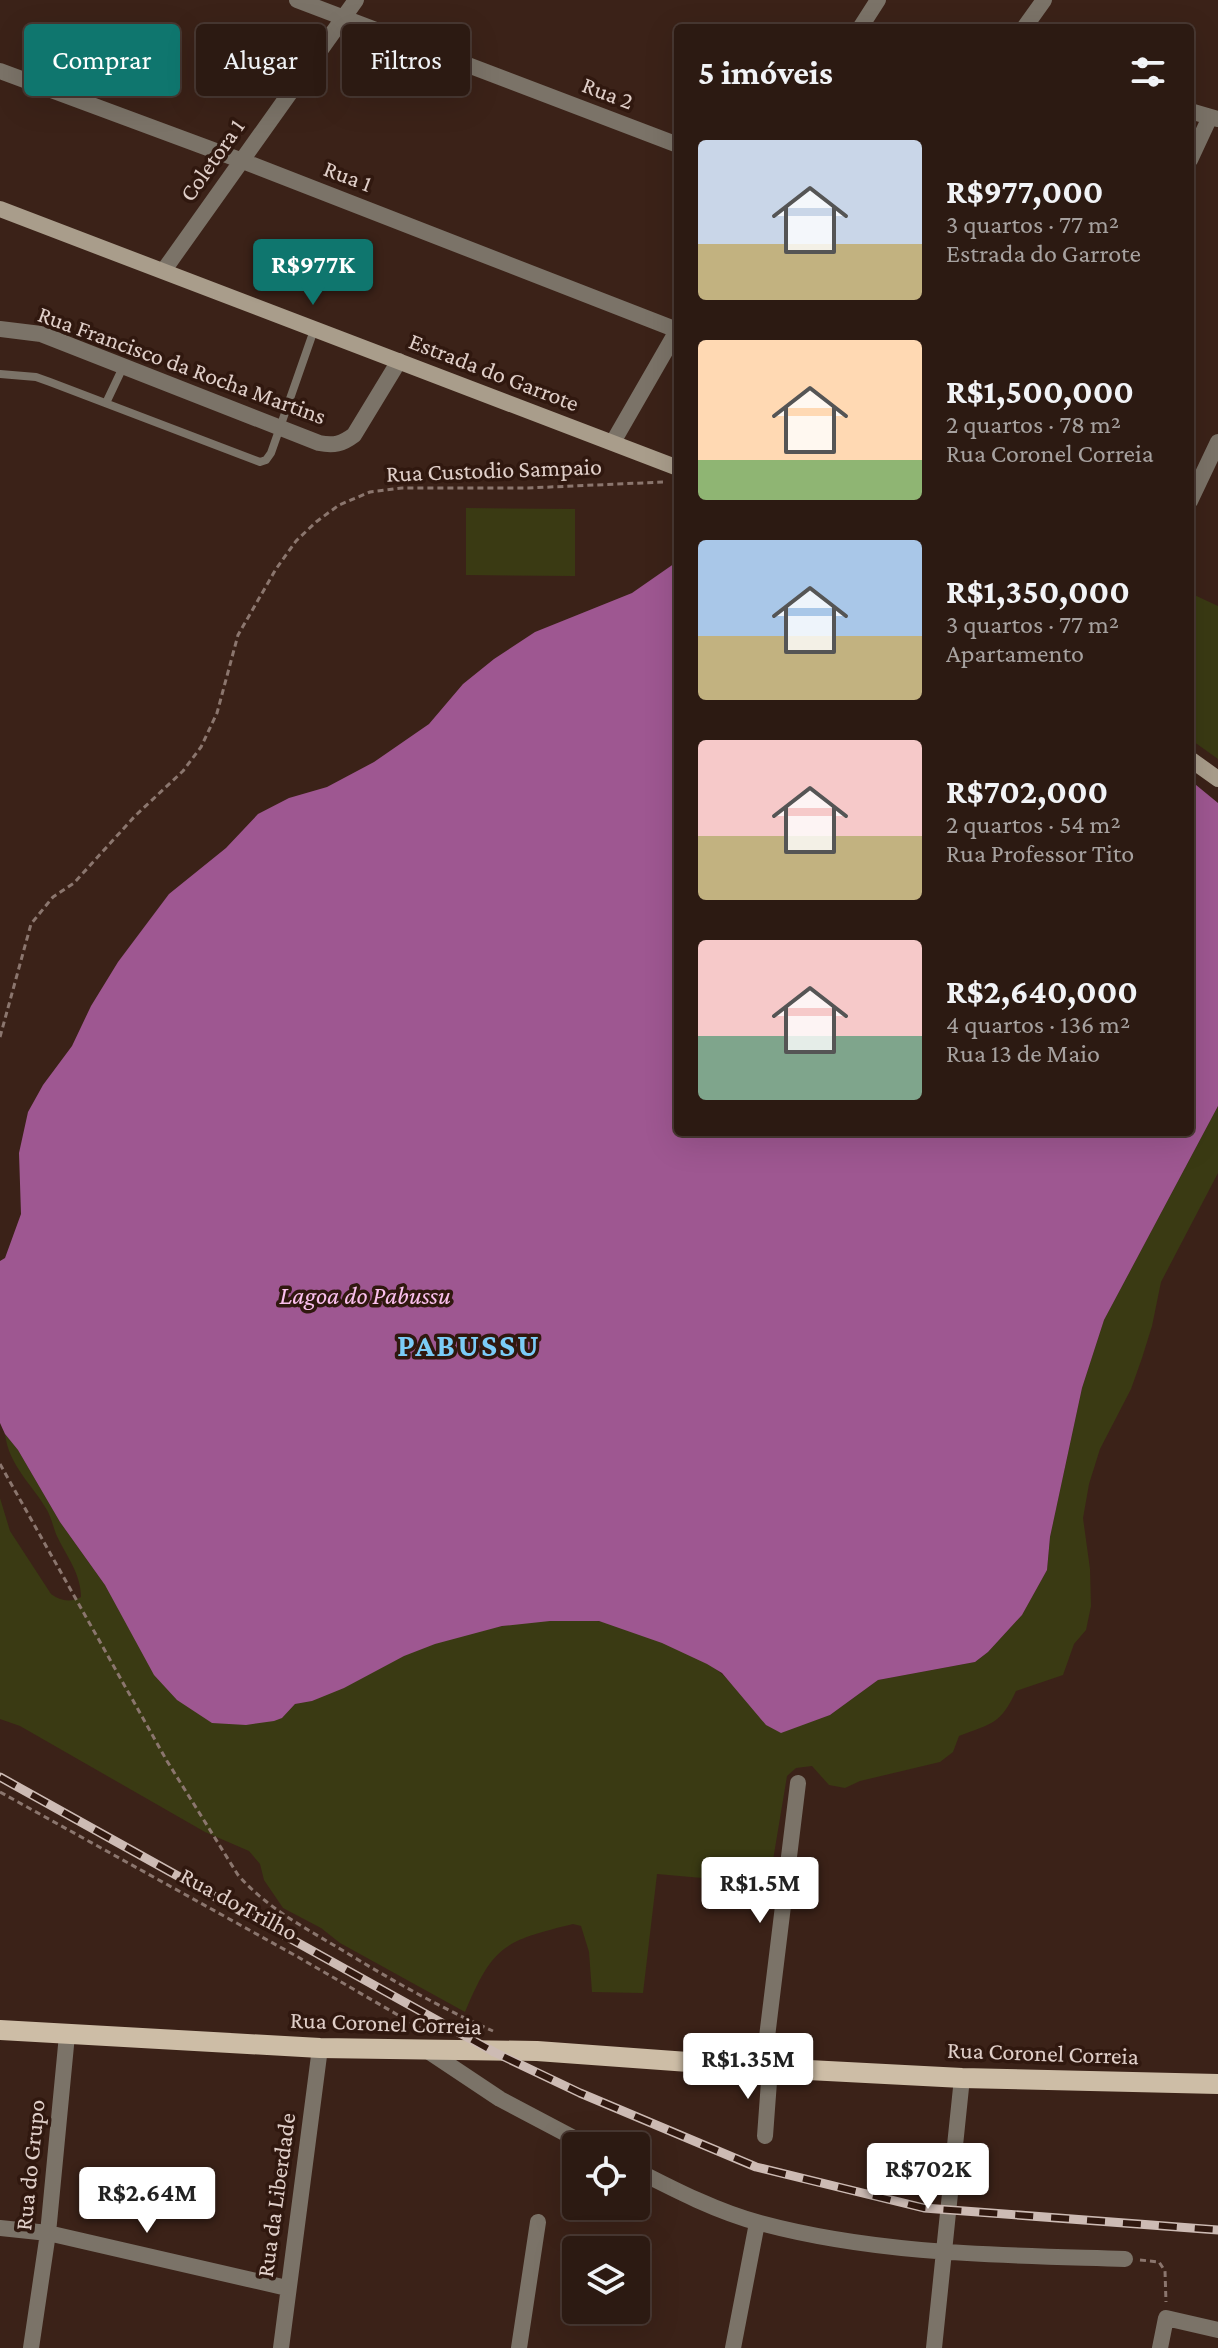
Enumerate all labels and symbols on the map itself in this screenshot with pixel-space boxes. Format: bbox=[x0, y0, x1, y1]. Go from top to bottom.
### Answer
street label: Rua 2 bbox=[579, 70, 638, 115]
street label: Coletora 1 bbox=[174, 113, 250, 206]
street label: Rua 1 bbox=[320, 154, 376, 197]
pin: R$977K bbox=[248, 239, 378, 307]
street label: Rua Francisco da Rocha Martins bbox=[34, 300, 330, 429]
street label: Estrada do Garrote bbox=[405, 327, 583, 416]
street label: Rua Custodio Sampaio bbox=[386, 452, 602, 487]
water label: Lagoa do Pabussu bbox=[279, 1281, 451, 1310]
district label: PABUSSU bbox=[397, 1327, 541, 1363]
pin: R$1.5M bbox=[695, 1857, 825, 1925]
street label: Rua do Trilho bbox=[176, 1861, 303, 1946]
street label: Rua Coronel Correia bbox=[290, 2006, 482, 2039]
pin: R$1.35M bbox=[674, 2033, 822, 2101]
street label: Rua Coronel Correia bbox=[947, 2036, 1139, 2069]
street label: Rua do Grupo bbox=[9, 2098, 50, 2232]
street label: Rua da Liberdade bbox=[251, 2111, 300, 2279]
pin: R$702K bbox=[863, 2143, 993, 2211]
pin: R$2.64M bbox=[73, 2167, 221, 2235]

